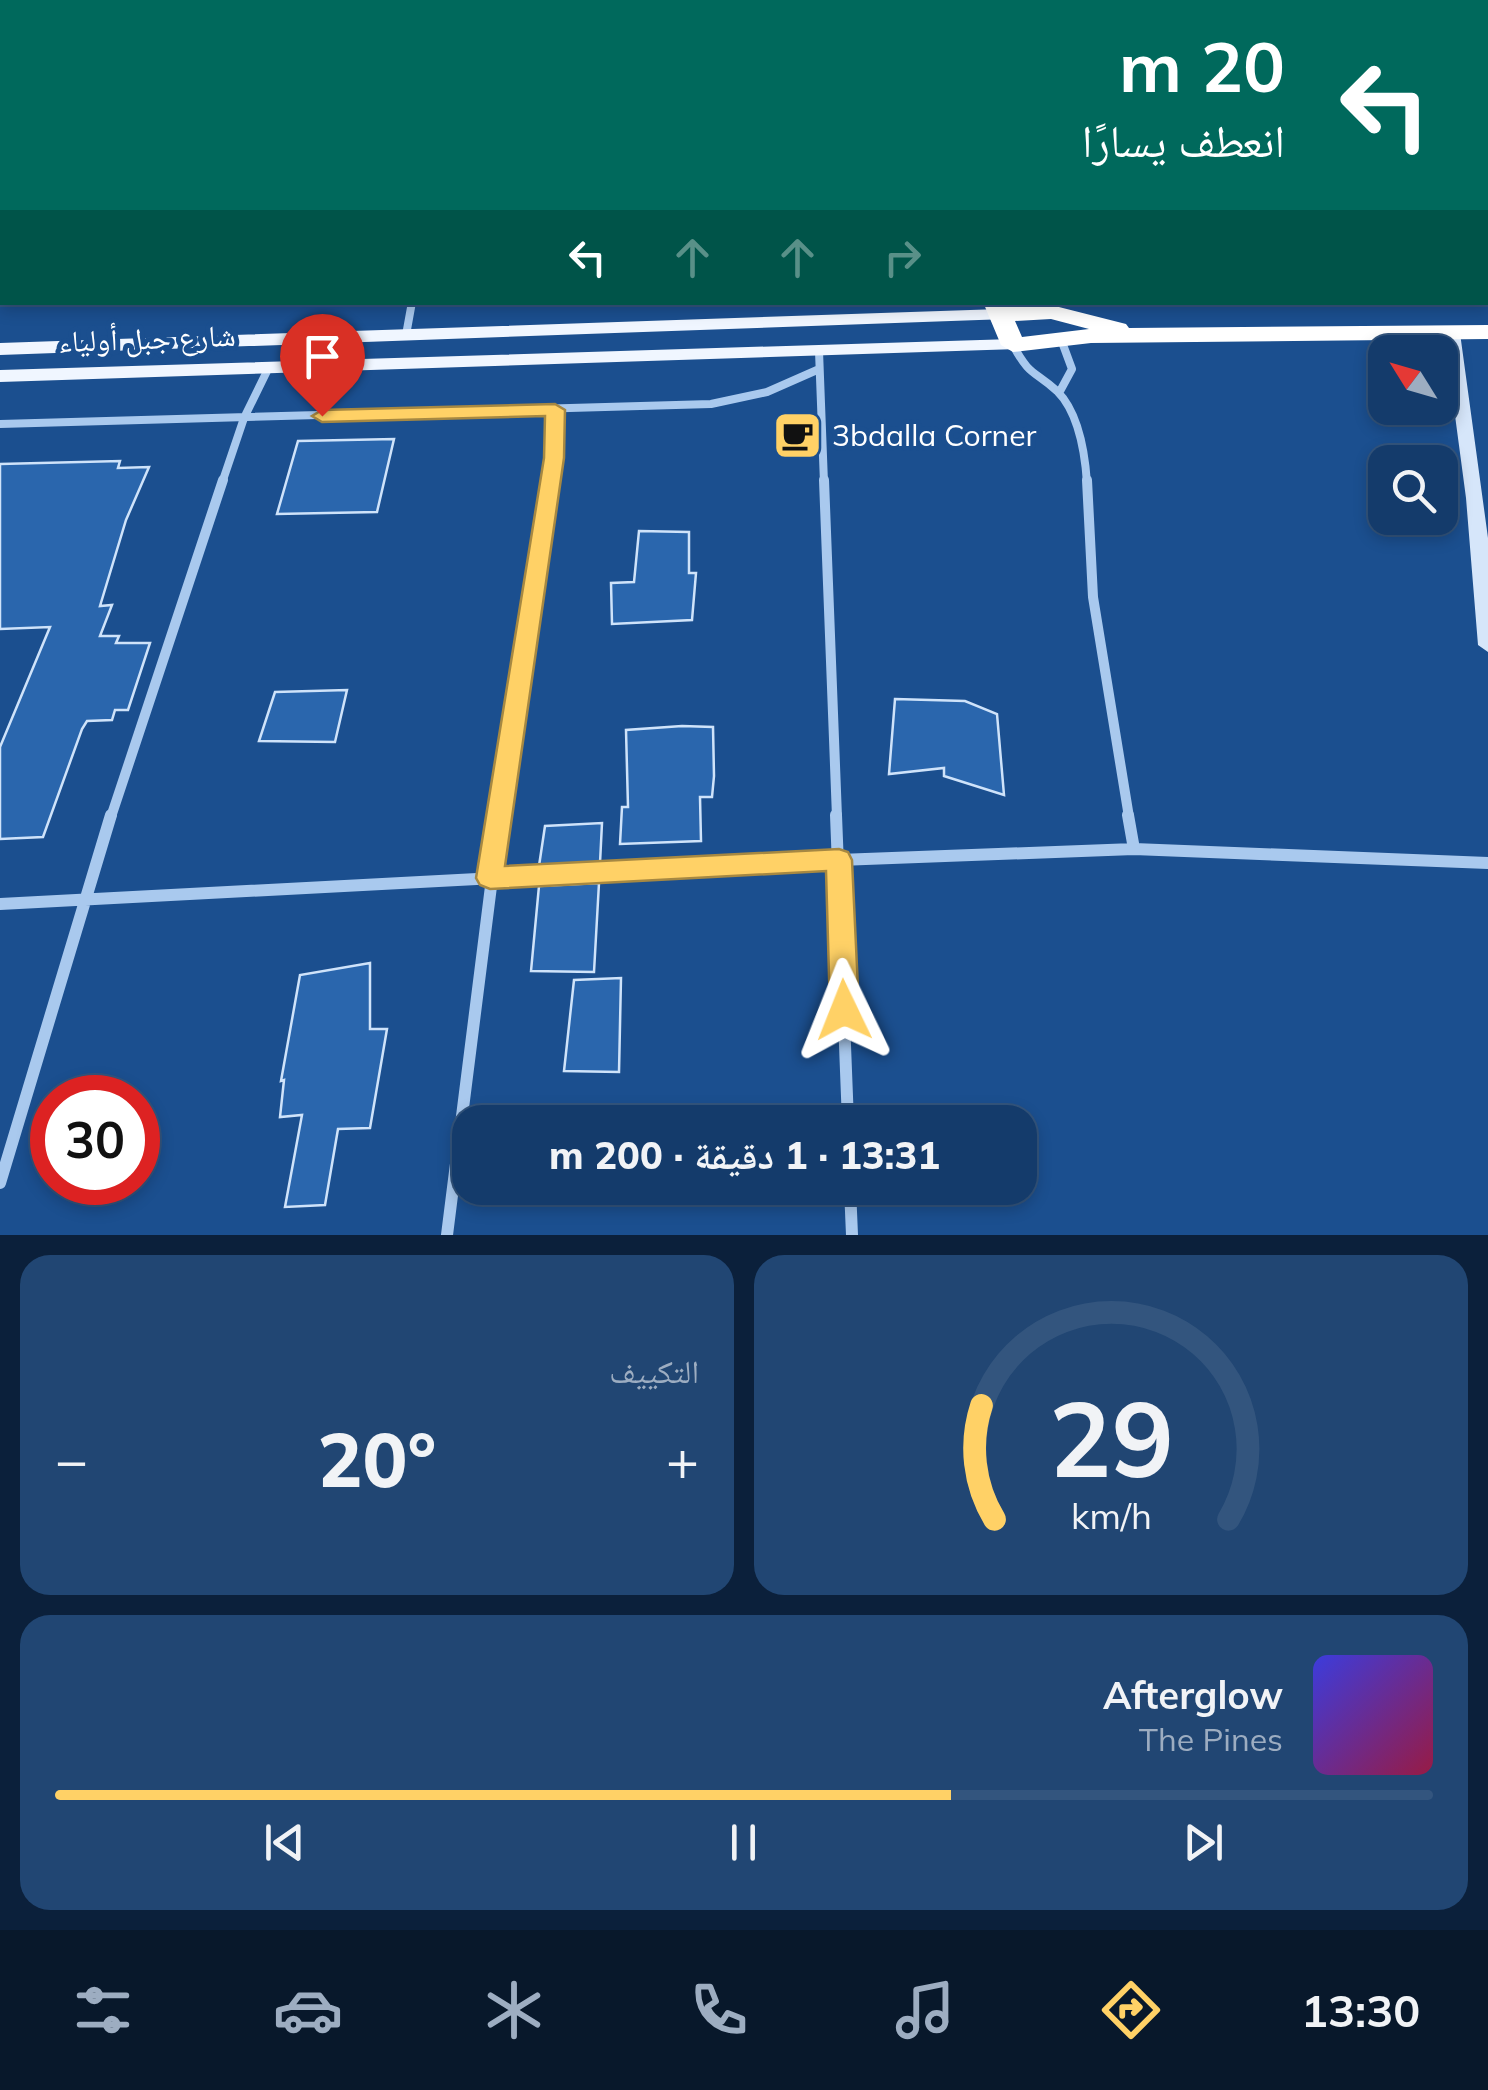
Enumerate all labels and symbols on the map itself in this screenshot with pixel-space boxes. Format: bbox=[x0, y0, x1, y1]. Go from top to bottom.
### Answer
pin bbox=[280, 314, 365, 417]
street label: شارع جبل أولياء bbox=[58, 316, 236, 361]
north arrow bbox=[1368, 335, 1458, 425]
cafe icon: 3bdalla Corner bbox=[771, 409, 823, 461]
place label: 3bdalla Corner bbox=[832, 416, 1036, 454]
position arrow bbox=[792, 958, 896, 1062]
speed limit sign: 30 bbox=[30, 1075, 160, 1205]

